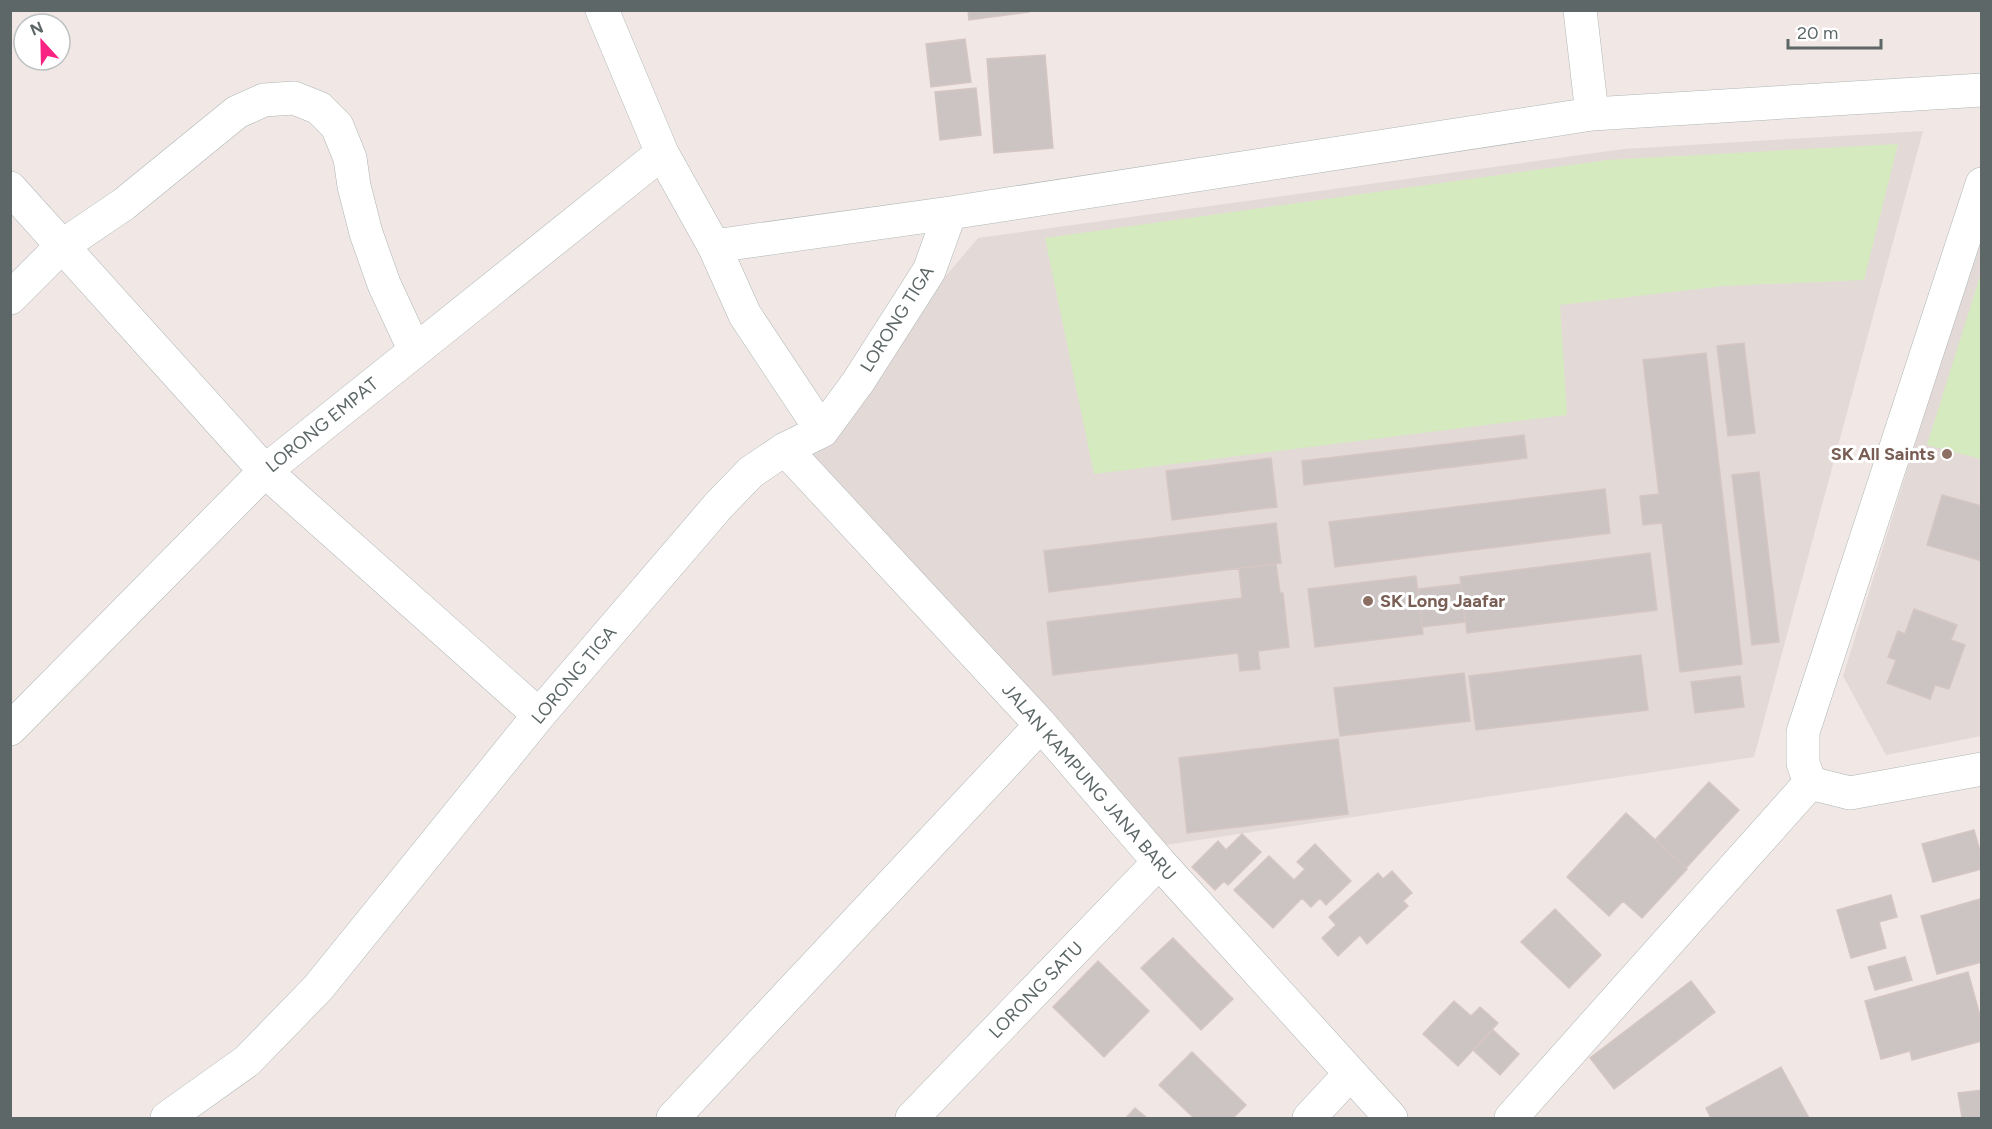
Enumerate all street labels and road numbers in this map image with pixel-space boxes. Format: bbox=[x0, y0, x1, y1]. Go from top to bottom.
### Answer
street label: LORONG TIGA bbox=[856, 262, 938, 376]
street label: LORONG EMPAT bbox=[261, 373, 383, 477]
street label: LORONG TIGA bbox=[527, 622, 621, 728]
street label: JALAN KAMPUNG JANA BARU bbox=[997, 679, 1181, 885]
street label: LORONG SATU bbox=[984, 937, 1088, 1043]

